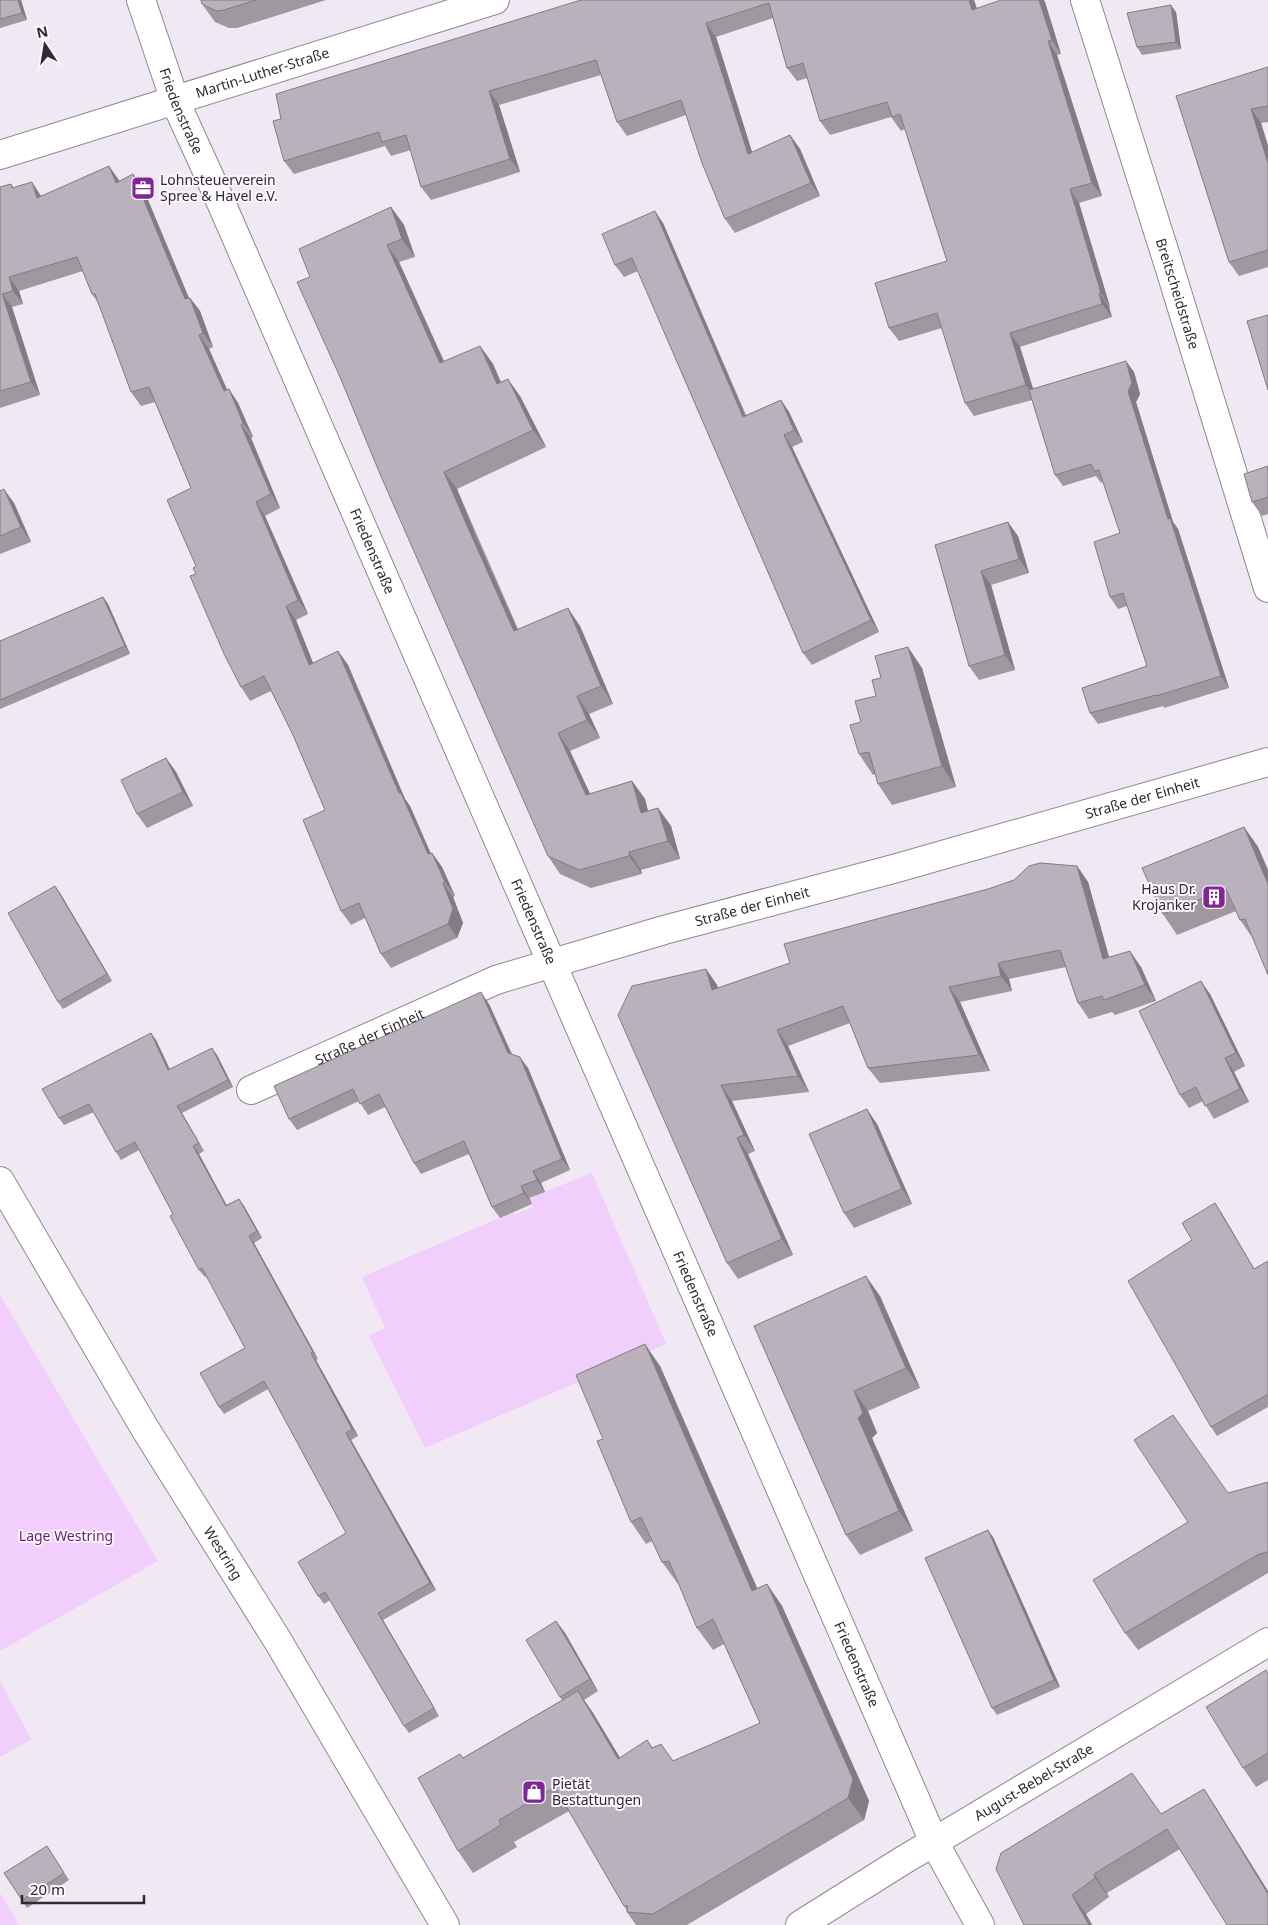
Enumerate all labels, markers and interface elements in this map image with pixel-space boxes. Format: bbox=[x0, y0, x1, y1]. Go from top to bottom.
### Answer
north arrow bbox=[20, 20, 70, 70]
text: N bbox=[35, 21, 50, 42]
street label: Martin-Luther-Straße bbox=[193, 42, 332, 102]
street label: Friedenstraße bbox=[155, 65, 208, 157]
place label: Lohnsteuerverein Spree & Havel e.V. bbox=[160, 170, 278, 205]
office icon: Lohnsteuerverein Spree & Havel e.V. bbox=[130, 175, 156, 201]
street label: Breitscheidstraße bbox=[1152, 236, 1204, 352]
street label: Friedenstraße bbox=[346, 505, 400, 597]
street label: Straße der Einheit bbox=[1083, 772, 1201, 823]
street label: Friedenstraße bbox=[507, 875, 561, 967]
place label: Haus Dr. Krojanker bbox=[1132, 879, 1196, 914]
street label: Straße der Einheit bbox=[693, 882, 811, 930]
building icon: Haus Dr. Krojanker bbox=[1201, 884, 1227, 910]
street label: Straße der Einheit bbox=[312, 1004, 427, 1069]
street label: Friedenstraße bbox=[669, 1248, 723, 1339]
street label: Westring bbox=[200, 1523, 247, 1583]
park label: Lage Westring bbox=[19, 1526, 113, 1545]
street label: Friedenstraße bbox=[830, 1618, 884, 1710]
street label: August-Bebel-Straße bbox=[970, 1739, 1097, 1825]
place label: Pietät Bestattungen bbox=[552, 1774, 641, 1809]
shop icon: Pietät Bestattungen bbox=[521, 1779, 547, 1805]
scale bar bbox=[22, 1872, 145, 1904]
text: 20 m bbox=[30, 1879, 65, 1899]

